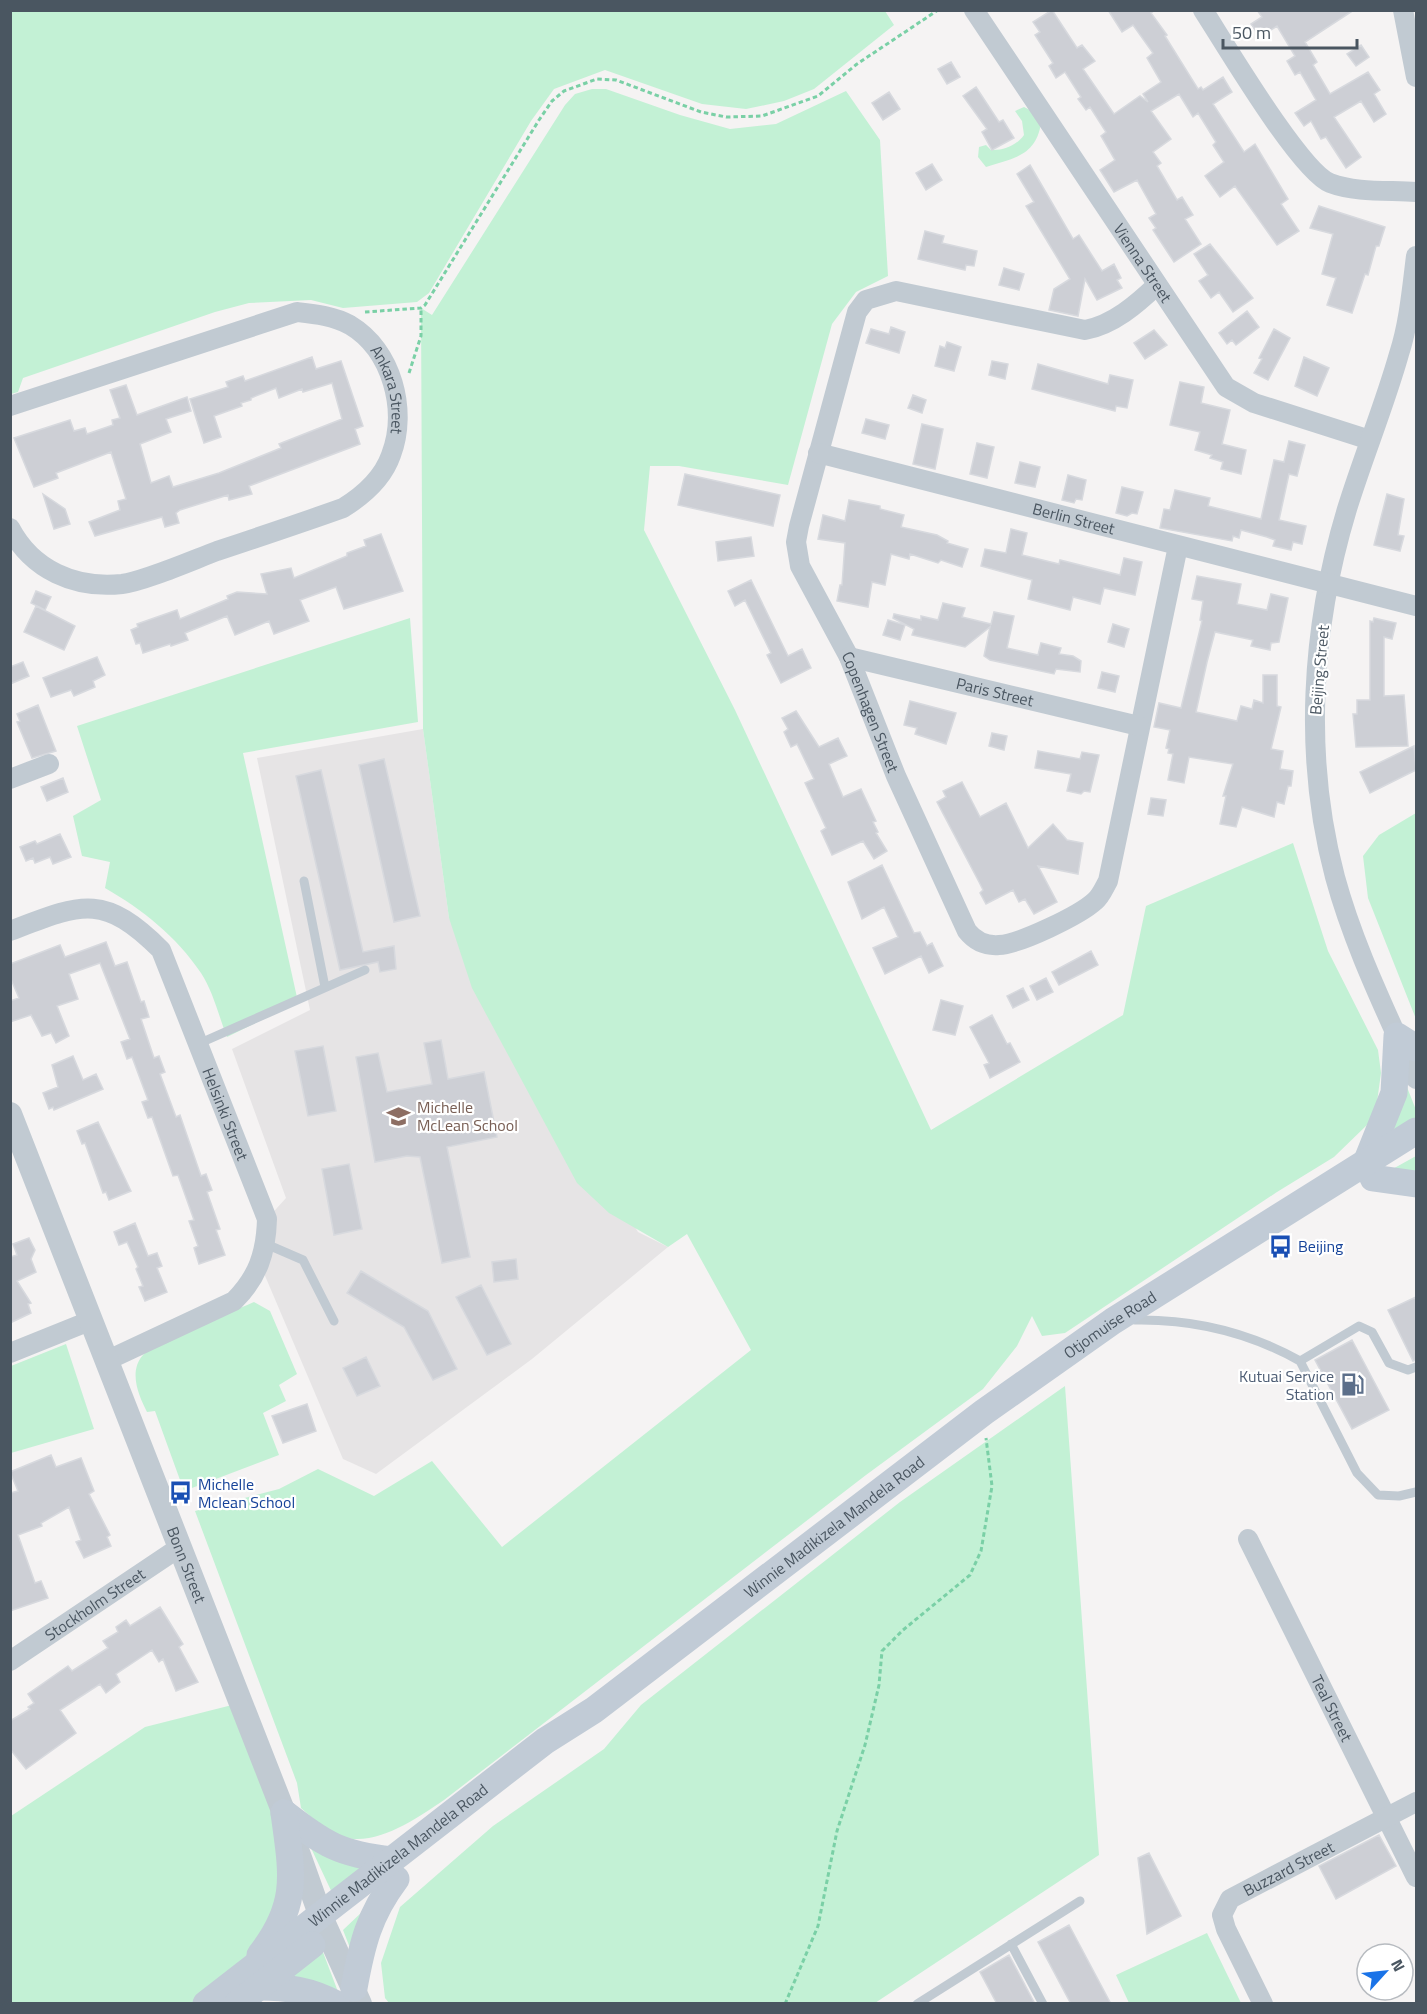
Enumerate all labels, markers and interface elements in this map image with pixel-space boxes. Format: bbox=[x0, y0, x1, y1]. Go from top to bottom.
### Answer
scale bar bbox=[1223, 12, 1356, 50]
text: 50 m bbox=[1232, 19, 1271, 46]
street label: Vienna Street bbox=[1108, 218, 1178, 308]
street label: Ankara Street bbox=[365, 340, 410, 436]
street label: Berlin Street bbox=[1030, 496, 1118, 541]
street label: Beijing Street bbox=[1303, 624, 1335, 716]
street label: Copenhagen Street bbox=[836, 647, 906, 776]
street label: Paris Street bbox=[954, 671, 1036, 713]
street label: Helsinki Street bbox=[196, 1064, 255, 1164]
place label: Michelle McLean School bbox=[417, 1095, 518, 1137]
school or university icon: Michelle McLean School bbox=[386, 1103, 412, 1129]
bus stop icon: Beijing bbox=[1267, 1233, 1293, 1259]
place label: Beijing bbox=[1298, 1234, 1343, 1258]
street label: Otjomuise Road bbox=[1058, 1285, 1161, 1364]
place label: Kutuai Service Station bbox=[1239, 1364, 1334, 1406]
fuel station icon: Kutuai Service Station bbox=[1339, 1372, 1365, 1398]
street label: Winnie Madikizela Mandela Road bbox=[739, 1450, 929, 1604]
place label: Michelle Mclean School bbox=[198, 1472, 295, 1514]
bus stop icon: Michelle Mclean School bbox=[167, 1480, 193, 1506]
street label: Bonn Street bbox=[161, 1523, 213, 1607]
street label: Stockholm Street bbox=[40, 1562, 150, 1647]
street label: Teal Street bbox=[1305, 1671, 1359, 1746]
street label: Winnie Madikizela Mandela Road bbox=[303, 1778, 493, 1933]
street label: Buzzard Street bbox=[1239, 1835, 1338, 1902]
north arrow bbox=[1355, 1942, 1415, 2002]
text: N bbox=[1385, 1955, 1412, 1976]

